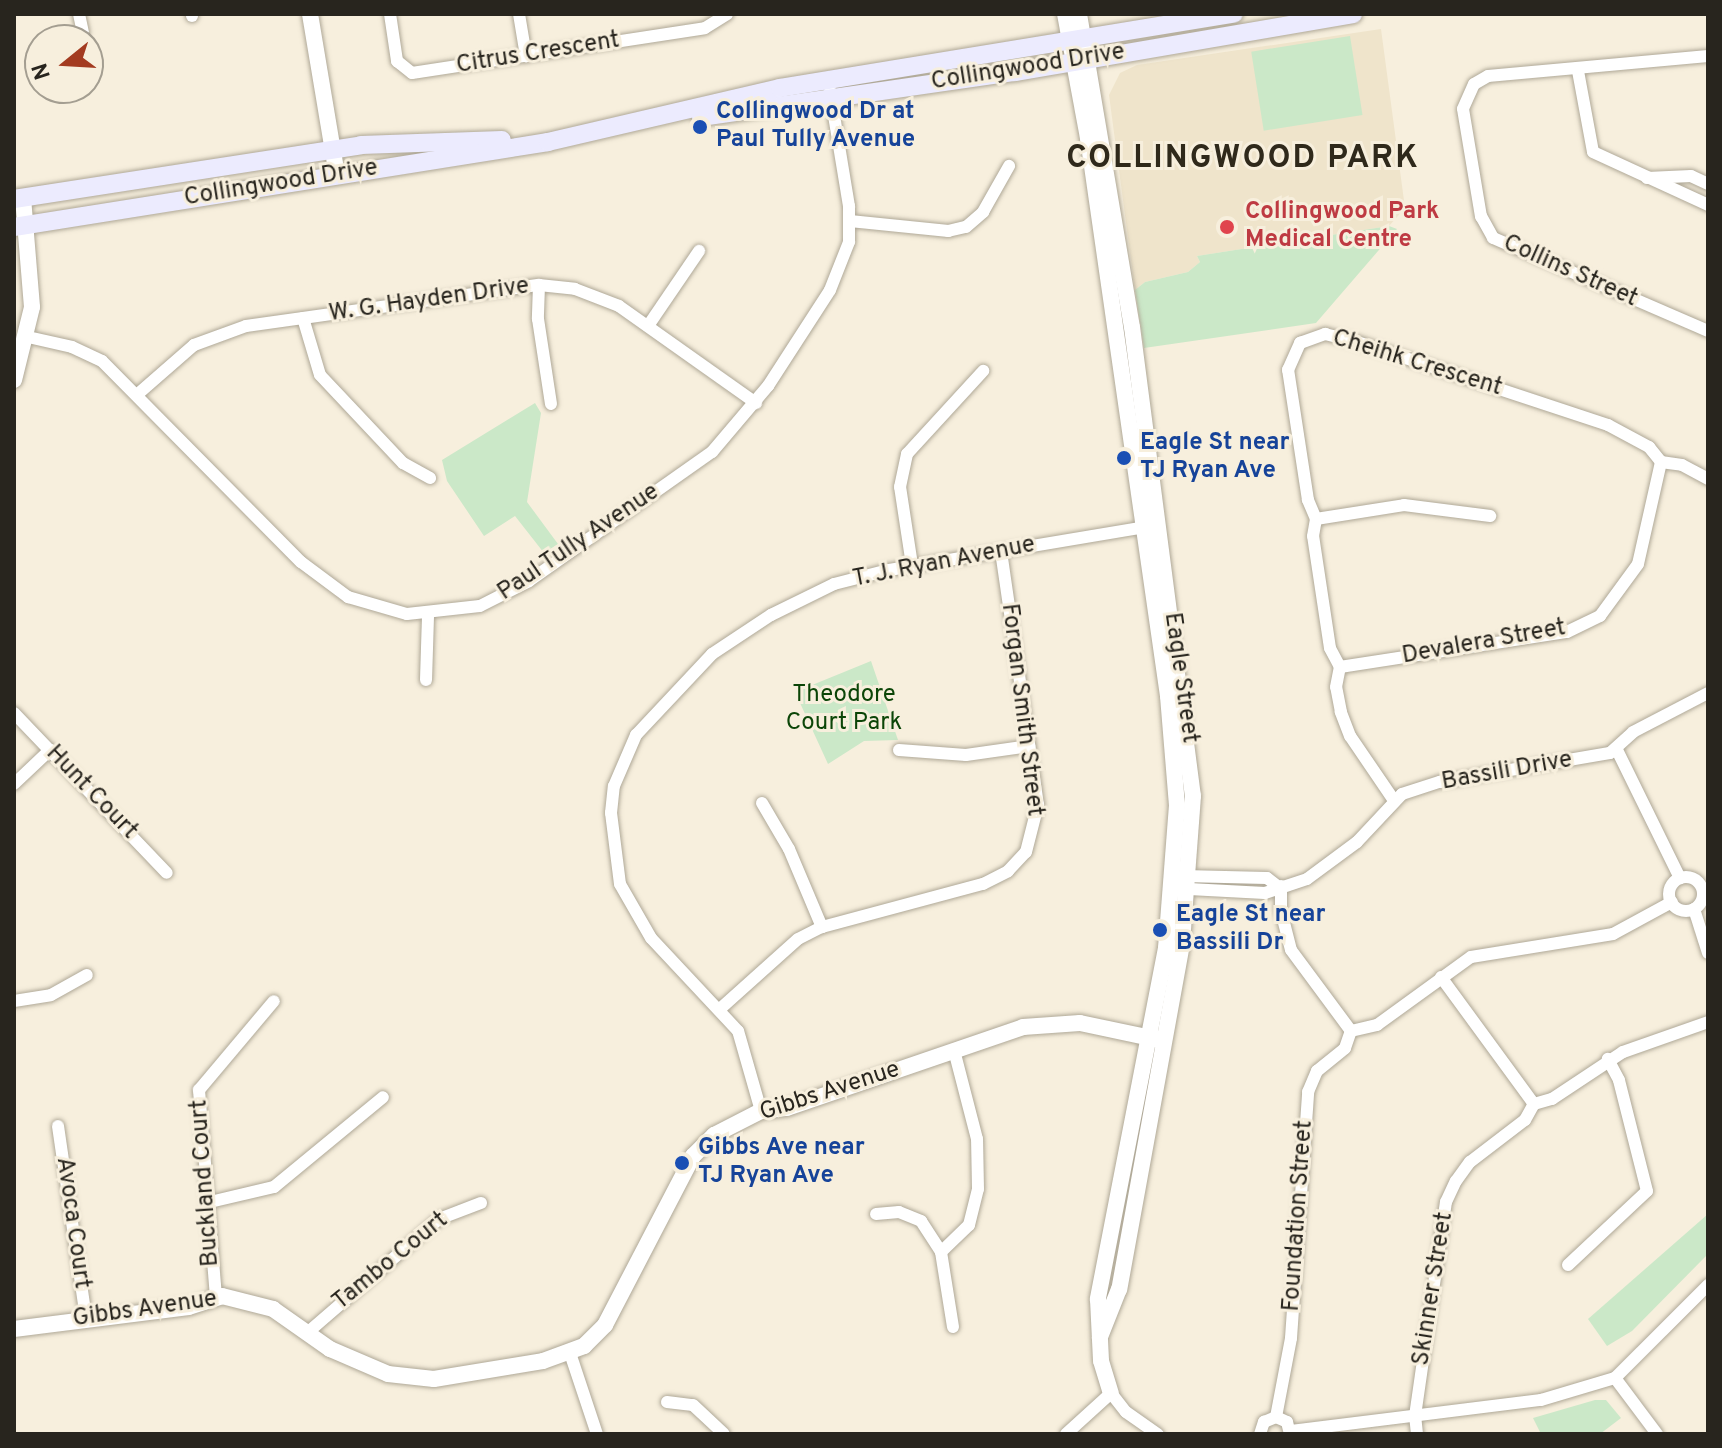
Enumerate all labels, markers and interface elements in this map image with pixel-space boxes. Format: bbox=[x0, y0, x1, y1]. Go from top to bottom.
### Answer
north arrow bbox=[24, 24, 104, 104]
street label: Citrus Crescent bbox=[454, 27, 622, 81]
street label: Collingwood Drive bbox=[929, 38, 1127, 98]
text: N bbox=[27, 59, 58, 83]
place label: Collingwood Dr at Paul Tully Avenue bbox=[716, 99, 916, 155]
marker: Collingwood Dr at Paul Tully Avenue bbox=[691, 118, 709, 136]
district label: COLLINGWOOD PARK bbox=[1066, 140, 1420, 178]
street label: Collingwood Drive bbox=[182, 154, 380, 214]
place label: Collingwood Park Medical Centre bbox=[1245, 199, 1440, 255]
marker: Collingwood Park Medical Centre bbox=[1216, 216, 1238, 238]
street label: Collins Street bbox=[1498, 230, 1642, 314]
street label: W. G. Hayden Drive bbox=[327, 273, 531, 329]
street label: Cheihk Crescent bbox=[1329, 325, 1505, 403]
place label: Eagle St near TJ Ryan Ave bbox=[1140, 430, 1290, 486]
marker: Eagle St near TJ Ryan Ave bbox=[1115, 449, 1133, 467]
street label: Paul Tully Avenue bbox=[492, 478, 666, 608]
street label: T. J. Ryan Avenue bbox=[850, 531, 1038, 595]
street label: Forgan Smith Street bbox=[994, 602, 1048, 818]
street label: Eagle Street bbox=[1157, 611, 1203, 745]
street label: Devalera Street bbox=[1400, 614, 1568, 672]
park label: Theodore Court Park bbox=[786, 682, 902, 738]
street label: Hunt Court bbox=[39, 740, 143, 846]
street label: Bassili Drive bbox=[1439, 746, 1575, 798]
place label: Eagle St near Bassili Dr bbox=[1176, 902, 1326, 958]
marker: Eagle St near Bassili Dr bbox=[1151, 921, 1169, 939]
street label: Gibbs Avenue bbox=[756, 1056, 904, 1128]
street label: Buckland Court bbox=[186, 1098, 226, 1268]
street label: Foundation Street bbox=[1278, 1120, 1320, 1312]
place label: Gibbs Ave near TJ Ryan Ave bbox=[698, 1135, 866, 1191]
marker: Gibbs Ave near TJ Ryan Ave bbox=[673, 1154, 691, 1172]
street label: Avoca Court bbox=[49, 1155, 95, 1291]
street label: Tambo Court bbox=[328, 1207, 454, 1317]
street label: Skinner Street bbox=[1408, 1210, 1460, 1368]
street label: Gibbs Avenue bbox=[70, 1286, 220, 1334]

